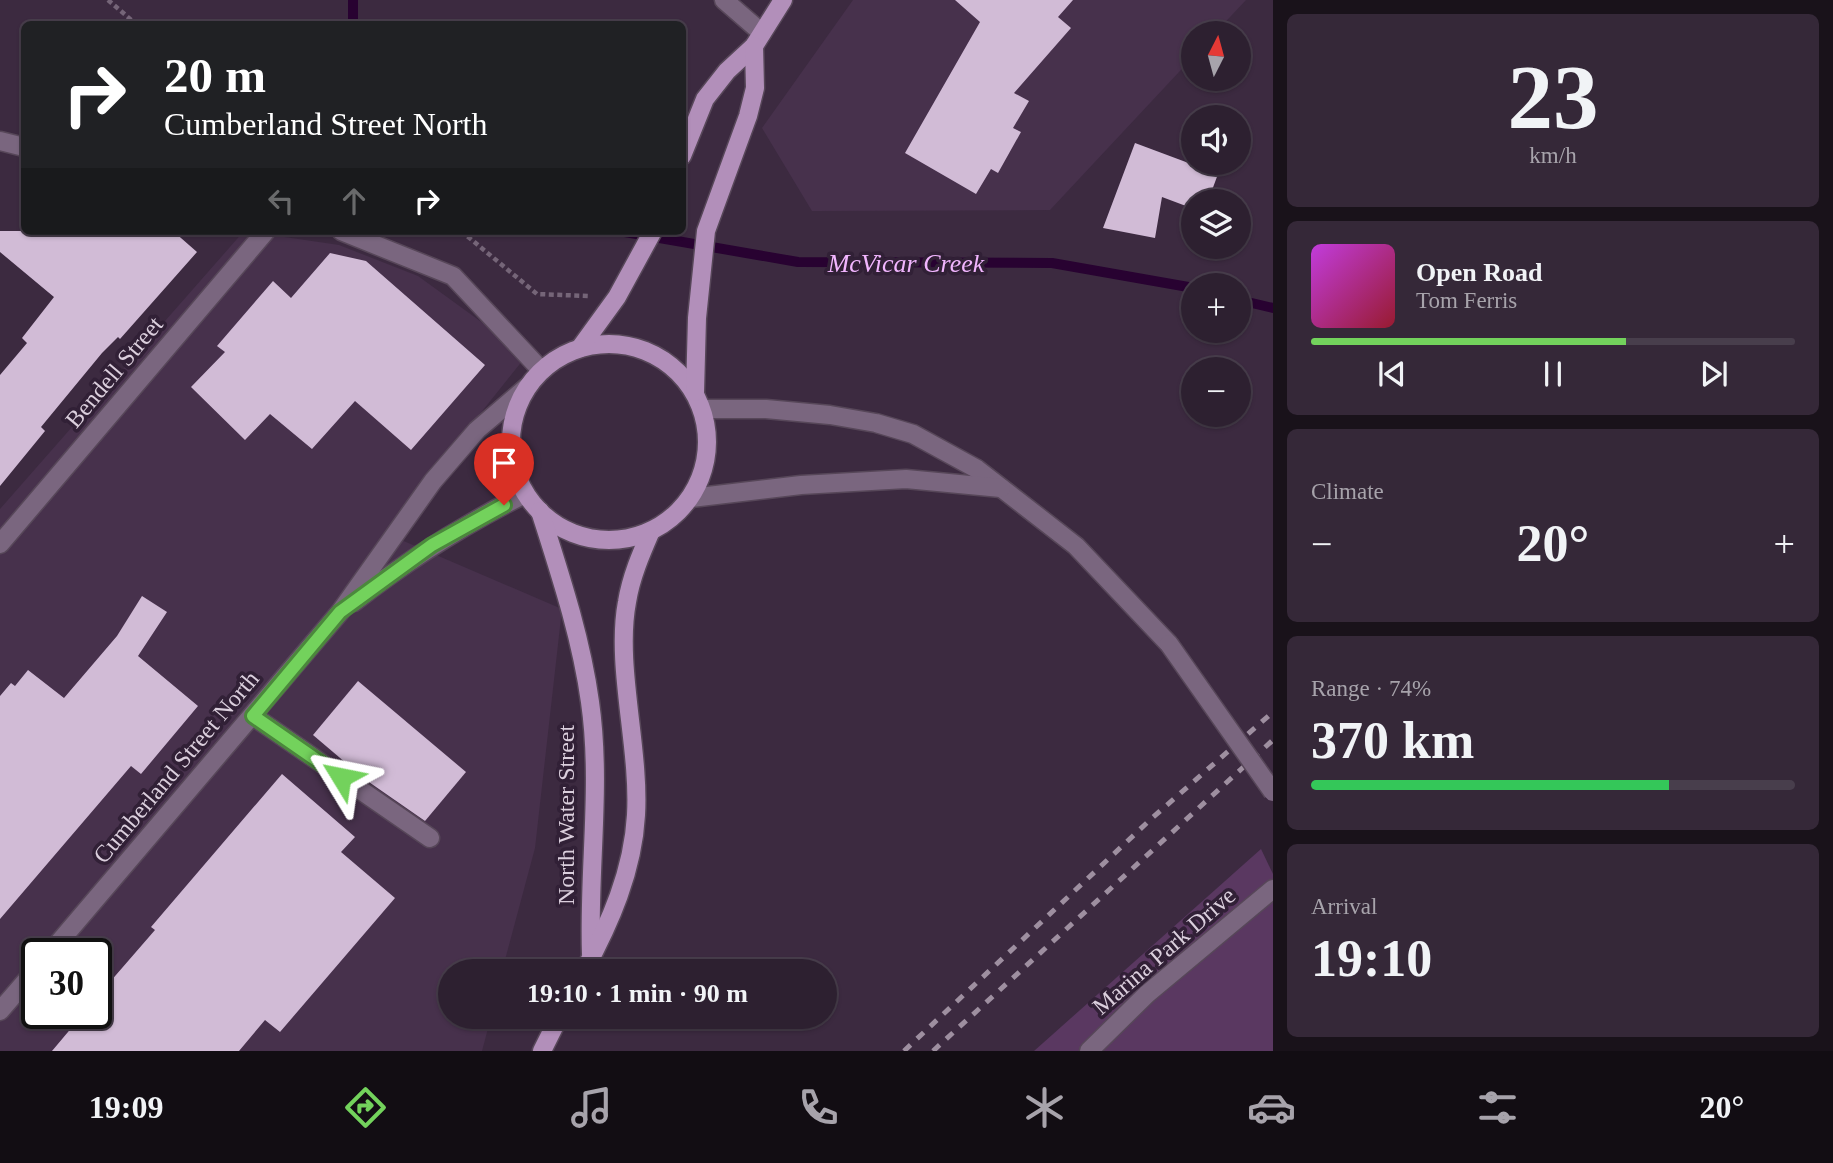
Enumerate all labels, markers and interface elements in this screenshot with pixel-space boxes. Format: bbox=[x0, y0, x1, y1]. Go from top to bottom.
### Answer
north arrow bbox=[1181, 21, 1251, 91]
map controls bbox=[1181, 21, 1251, 427]
text: 23 bbox=[1508, 47, 1599, 148]
text: 20 m bbox=[164, 48, 266, 103]
icon: right bbox=[49, 49, 140, 140]
button: sound bbox=[1181, 105, 1251, 175]
text: Cumberland Street North bbox=[164, 106, 487, 142]
text: km/h bbox=[1529, 143, 1577, 168]
icon: left bbox=[262, 182, 300, 220]
icon: ahead bbox=[335, 182, 373, 220]
icon: right bbox=[408, 182, 446, 220]
button: layers bbox=[1181, 189, 1251, 259]
water label: McVicar Creek bbox=[827, 249, 985, 278]
text: Open Road bbox=[1416, 258, 1542, 287]
button: + bbox=[1181, 273, 1251, 343]
text: Tom Ferris bbox=[1416, 288, 1517, 313]
street label: Bendell Street bbox=[60, 311, 168, 433]
icon: previous bbox=[1373, 355, 1411, 393]
icon: pause bbox=[1534, 355, 1572, 393]
icon: next bbox=[1695, 355, 1733, 393]
button: − bbox=[1181, 357, 1251, 427]
pin bbox=[474, 433, 534, 505]
icon: arrive bbox=[485, 444, 523, 482]
text: Climate bbox=[1311, 479, 1384, 504]
text: 20° bbox=[1517, 515, 1589, 572]
text: − bbox=[1311, 523, 1332, 565]
text: + bbox=[1774, 523, 1795, 565]
street label: Cumberland Street North bbox=[88, 666, 264, 868]
text: Range · 74% bbox=[1311, 676, 1431, 701]
text: 370 km bbox=[1311, 712, 1474, 769]
street label: North Water Street bbox=[553, 725, 579, 905]
position arrow bbox=[304, 740, 378, 814]
street label: Marina Park Drive bbox=[1088, 882, 1240, 1020]
text: Arrival bbox=[1311, 894, 1377, 919]
text: 19:10 bbox=[1311, 930, 1432, 987]
speed limit sign: 30 bbox=[21, 938, 112, 1029]
text: 19:10 · 1 min · 90 m bbox=[527, 979, 748, 1008]
icon: directions bbox=[341, 1083, 390, 1132]
icon: music bbox=[567, 1083, 616, 1132]
icon: phone bbox=[794, 1083, 843, 1132]
icon: climate bbox=[1020, 1083, 1069, 1132]
icon: car bbox=[1247, 1083, 1296, 1132]
icon: filters bbox=[1473, 1083, 1522, 1132]
text: 19:09 bbox=[89, 1089, 163, 1125]
text: 20° bbox=[1699, 1089, 1744, 1125]

